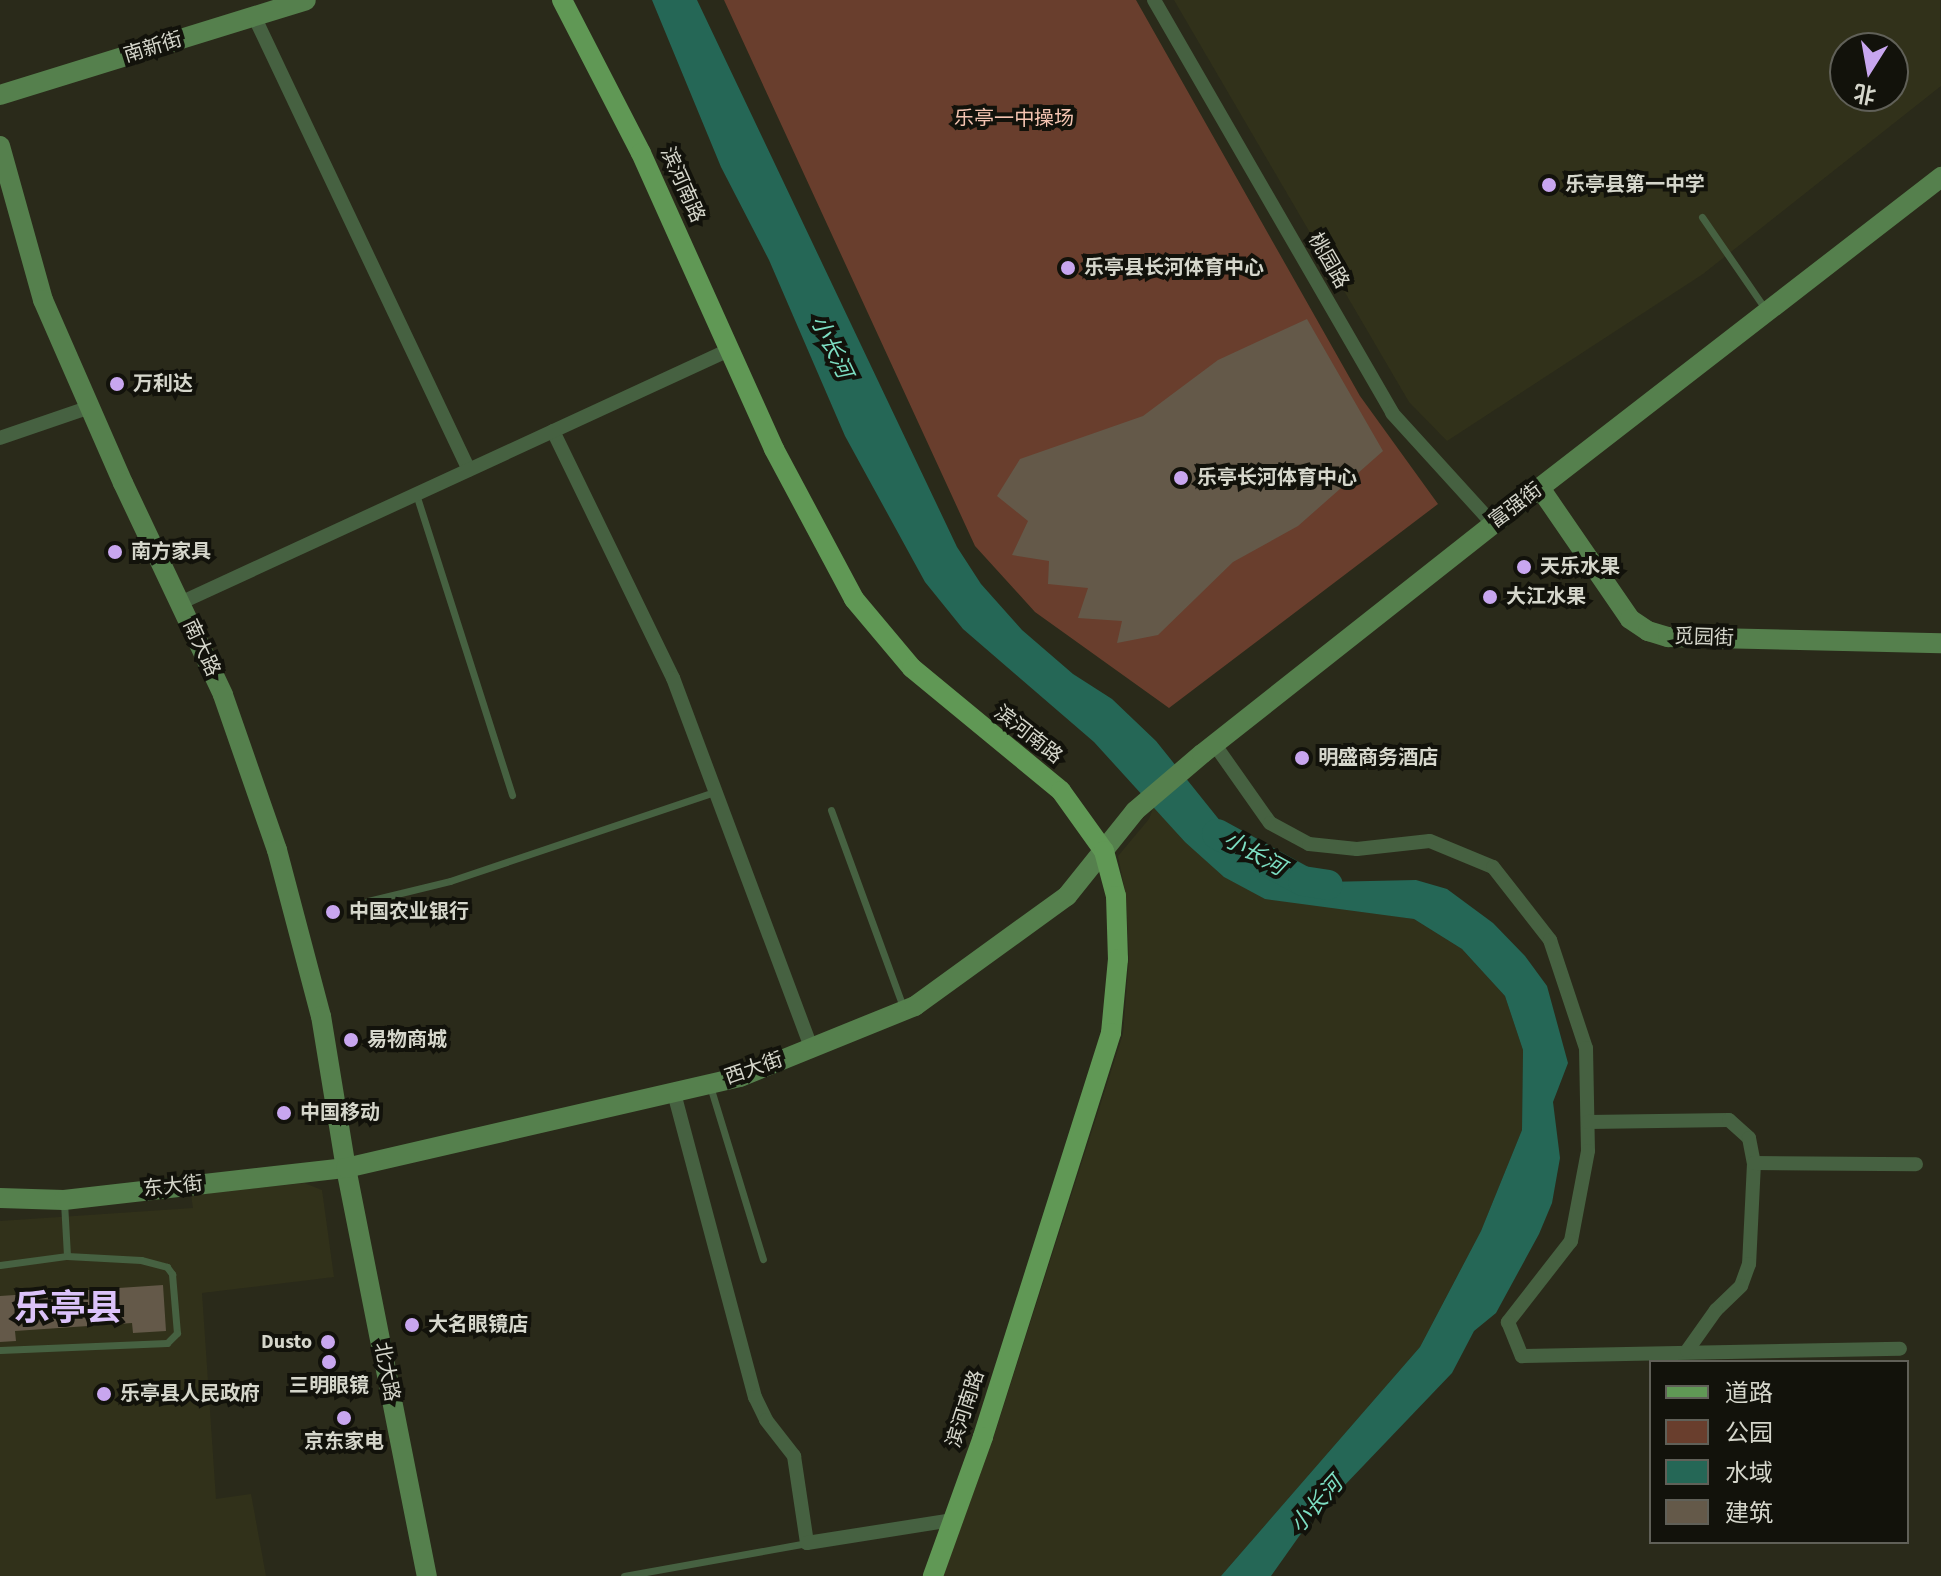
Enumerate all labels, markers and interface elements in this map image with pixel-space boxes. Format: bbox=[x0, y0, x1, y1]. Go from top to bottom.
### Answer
street label: 南新街 bbox=[121, 28, 185, 68]
north arrow bbox=[1829, 32, 1909, 112]
text: 北 bbox=[1851, 76, 1879, 111]
park label: 乐亭一中操场 bbox=[954, 107, 1074, 131]
street label: 滨河南路 bbox=[655, 144, 709, 226]
place label: 乐亭县第一中学 bbox=[1565, 173, 1705, 197]
marker: 乐亭县第一中学 bbox=[1540, 176, 1558, 194]
street label: 桃园路 bbox=[1303, 229, 1353, 293]
place label: 乐亭县长河体育中心 bbox=[1084, 256, 1264, 280]
marker: 乐亭县长河体育中心 bbox=[1059, 259, 1077, 277]
water label: 小长河 bbox=[805, 312, 857, 382]
place label: 万利达 bbox=[133, 372, 193, 396]
marker: 万利达 bbox=[108, 375, 126, 393]
place label: 乐亭长河体育中心 bbox=[1197, 466, 1357, 490]
marker: 乐亭长河体育中心 bbox=[1172, 469, 1190, 487]
street label: 富强街 bbox=[1485, 478, 1547, 534]
place label: 南方家具 bbox=[131, 540, 211, 564]
marker: 南方家具 bbox=[106, 543, 124, 561]
place label: 天乐水果 bbox=[1540, 555, 1620, 579]
marker: 天乐水果 bbox=[1515, 558, 1533, 576]
place label: 大江水果 bbox=[1506, 585, 1586, 609]
marker: 大江水果 bbox=[1481, 588, 1499, 606]
street label: 南大路 bbox=[177, 616, 225, 680]
street label: 觅园街 bbox=[1674, 625, 1734, 651]
street label: 滨河南路 bbox=[989, 701, 1067, 769]
place label: 明盛商务酒店 bbox=[1318, 746, 1438, 770]
marker: 明盛商务酒店 bbox=[1293, 749, 1311, 767]
water label: 小长河 bbox=[1219, 826, 1289, 882]
place label: 中国农业银行 bbox=[349, 900, 469, 924]
marker: 中国农业银行 bbox=[324, 903, 342, 921]
place label: 易物商城 bbox=[367, 1028, 447, 1052]
marker: 易物商城 bbox=[342, 1031, 360, 1049]
street label: 西大街 bbox=[722, 1048, 786, 1090]
place label: 中国移动 bbox=[300, 1101, 380, 1125]
marker: 中国移动 bbox=[275, 1104, 293, 1122]
street label: 东大街 bbox=[142, 1172, 204, 1202]
district label: 乐亭县 bbox=[14, 1287, 122, 1331]
place label: 大名眼镜店 bbox=[428, 1313, 528, 1337]
marker: 大名眼镜店 bbox=[403, 1316, 421, 1334]
place label: Dusto bbox=[261, 1330, 312, 1354]
marker: Dusto bbox=[319, 1333, 337, 1351]
street label: 北大路 bbox=[368, 1340, 404, 1404]
marker: 三明眼镜 bbox=[320, 1353, 338, 1371]
legend bbox=[1649, 1360, 1909, 1544]
street label: 滨河南路 bbox=[942, 1367, 990, 1451]
place label: 三明眼镜 bbox=[289, 1374, 369, 1398]
text: 道路 bbox=[1725, 1376, 1773, 1411]
place label: 乐亭县人民政府 bbox=[120, 1382, 260, 1406]
marker: 乐亭县人民政府 bbox=[95, 1385, 113, 1403]
marker: 京东家电 bbox=[335, 1409, 353, 1427]
text: 公园 bbox=[1725, 1416, 1773, 1451]
place label: 京东家电 bbox=[304, 1430, 384, 1454]
text: 水域 bbox=[1725, 1456, 1773, 1491]
water label: 小长河 bbox=[1285, 1472, 1349, 1538]
text: 建筑 bbox=[1725, 1496, 1773, 1531]

